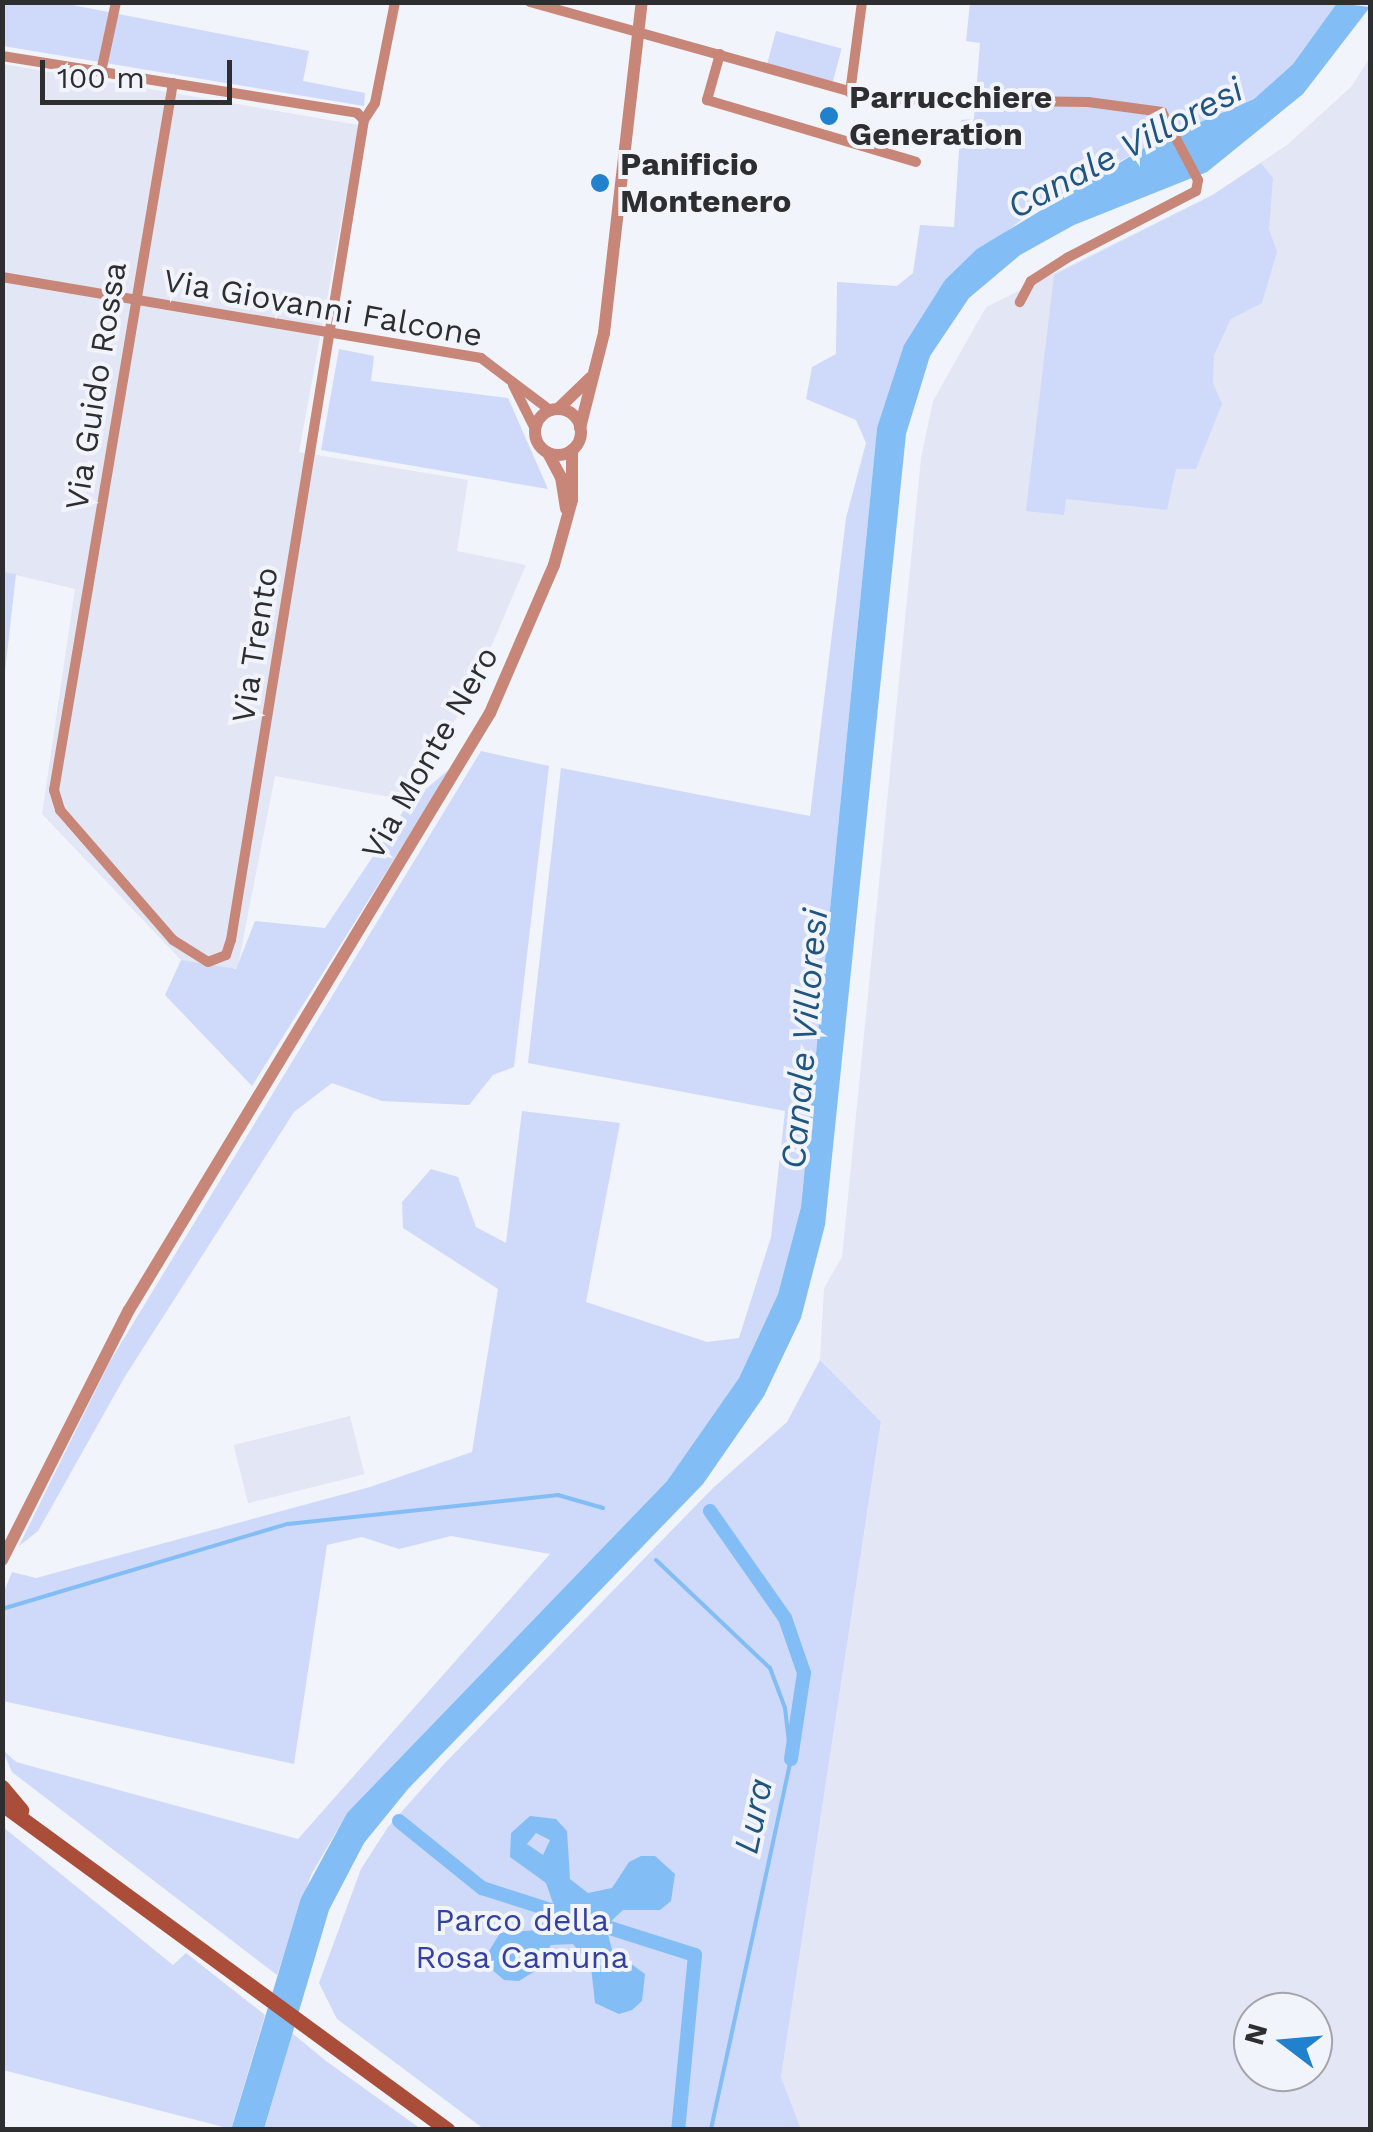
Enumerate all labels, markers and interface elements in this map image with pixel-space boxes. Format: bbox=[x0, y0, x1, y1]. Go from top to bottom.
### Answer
scale bar bbox=[45, 40, 238, 102]
text: 100 m bbox=[57, 60, 145, 95]
water label: Canale Villoresi bbox=[999, 68, 1251, 228]
place label: Parrucchiere Generation bbox=[849, 79, 1052, 154]
marker: Parrucchiere Generation bbox=[818, 105, 840, 127]
place label: Panificio Montenero bbox=[620, 146, 792, 221]
marker: Panificio Montenero bbox=[589, 172, 611, 194]
street label: Via Guido Rossa bbox=[57, 259, 135, 513]
street label: Via Giovanni Falcone bbox=[160, 261, 486, 355]
street label: Via Trento bbox=[224, 564, 286, 726]
street label: Via Monte Nero bbox=[353, 639, 507, 867]
water label: Canale Villoresi bbox=[772, 907, 836, 1171]
water label: Lura bbox=[725, 1775, 781, 1857]
park label: Parco della Rosa Camuna bbox=[415, 1902, 629, 1977]
north arrow bbox=[1233, 1992, 1333, 2092]
text: N bbox=[1237, 2020, 1274, 2049]

